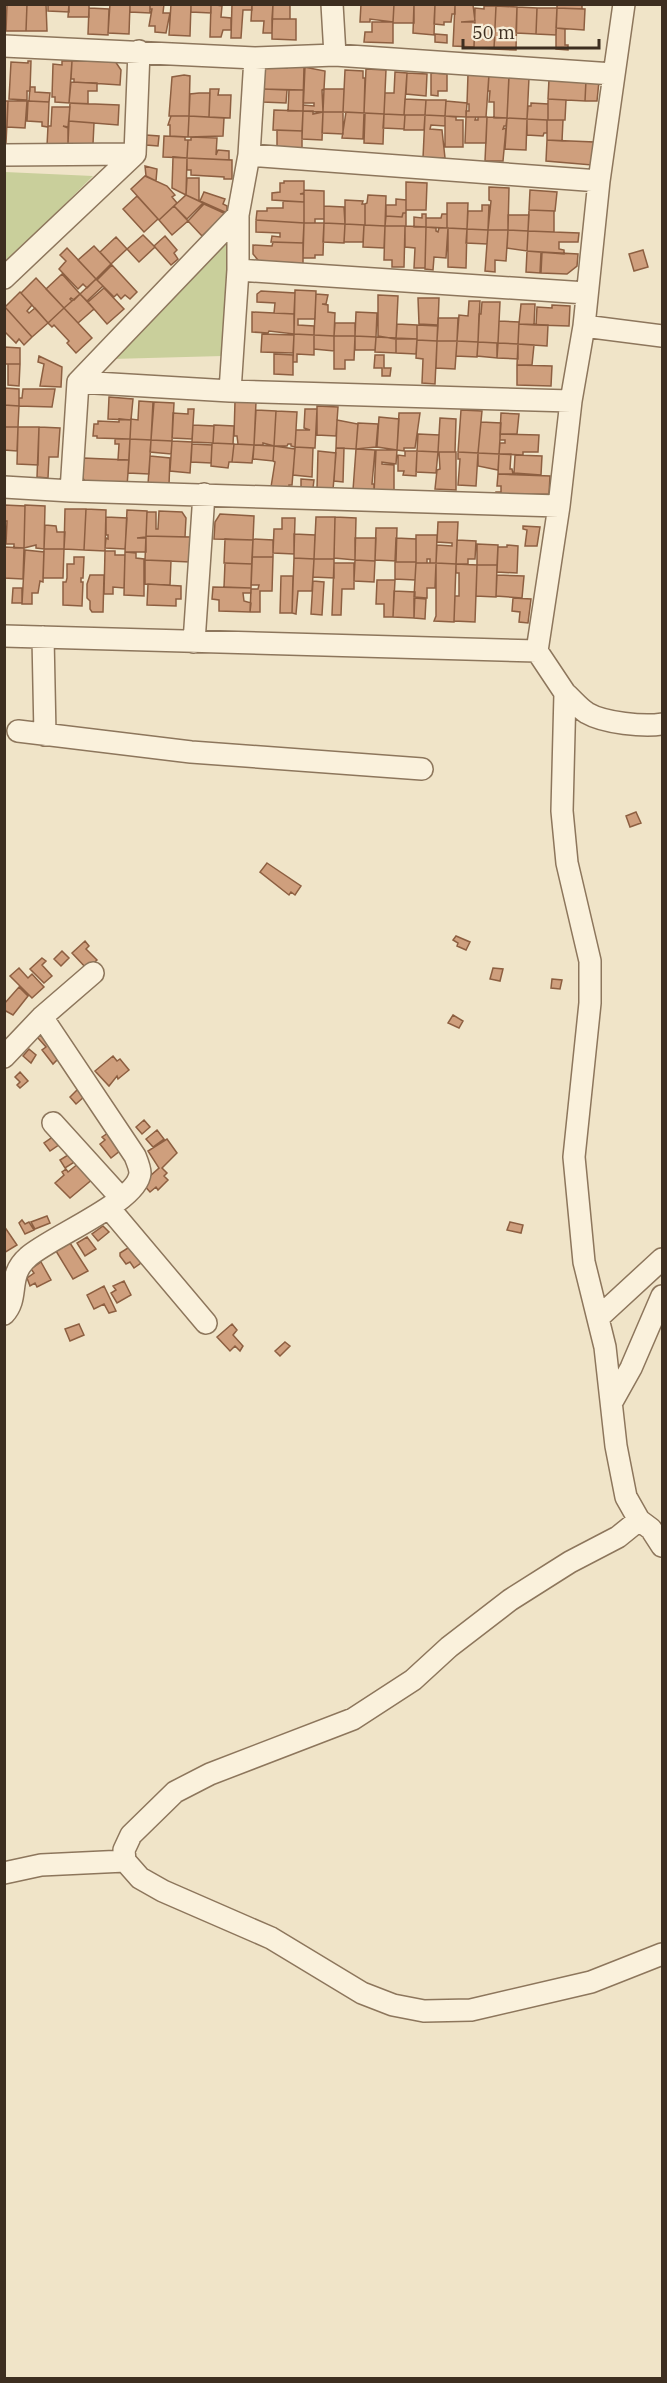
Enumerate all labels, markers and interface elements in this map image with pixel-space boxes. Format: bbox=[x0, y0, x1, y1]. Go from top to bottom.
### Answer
scale bar bbox=[463, 12, 600, 50]
text: 50 m bbox=[472, 21, 515, 44]

